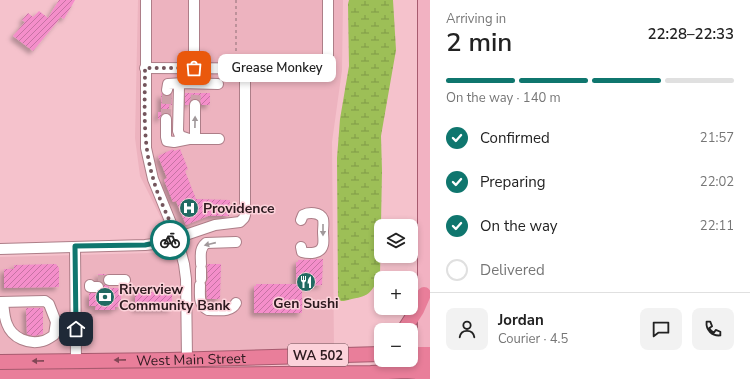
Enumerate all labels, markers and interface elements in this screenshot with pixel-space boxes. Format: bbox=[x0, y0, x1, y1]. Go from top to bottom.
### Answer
text: Arriving in bbox=[446, 10, 506, 28]
text: 22:28–22:33 bbox=[647, 24, 734, 44]
text: 2 min bbox=[446, 25, 512, 60]
pin bbox=[177, 51, 211, 85]
callout: Grease Monkey bbox=[218, 54, 336, 82]
icon: bag bbox=[183, 57, 205, 79]
text: Grease Monkey bbox=[231, 59, 323, 77]
text: On the way · 140 m bbox=[446, 89, 561, 107]
one-way arrow bbox=[192, 115, 198, 128]
icon: check bbox=[446, 127, 468, 149]
text: Confirmed bbox=[480, 128, 550, 148]
text: 21:57 bbox=[700, 129, 734, 147]
icon: check bbox=[446, 171, 468, 193]
text: Preparing bbox=[480, 172, 545, 192]
text: 22:02 bbox=[700, 173, 734, 191]
hospital icon: Providence bbox=[178, 197, 200, 219]
place label: Providence bbox=[203, 199, 275, 218]
icon: check bbox=[446, 215, 468, 237]
text: On the way bbox=[480, 216, 558, 236]
text: 22:11 bbox=[700, 217, 734, 235]
map controls bbox=[374, 219, 418, 367]
button: layers bbox=[374, 219, 418, 263]
courier bbox=[150, 220, 190, 260]
one-way arrow bbox=[320, 224, 326, 237]
icon: bike bbox=[159, 229, 181, 251]
one-way arrow bbox=[204, 242, 217, 248]
text: Delivered bbox=[480, 260, 545, 280]
restaurant icon: Gen Sushi bbox=[295, 271, 317, 293]
button: + bbox=[374, 271, 418, 315]
place label: Riverview Community Bank bbox=[119, 280, 231, 315]
bank icon: Riverview Community Bank bbox=[94, 286, 116, 308]
place label: Gen Sushi bbox=[273, 294, 339, 313]
button: person bbox=[446, 308, 488, 350]
button: chat bbox=[640, 308, 682, 350]
button: phone bbox=[692, 308, 734, 350]
text: Jordan bbox=[498, 310, 544, 330]
pin bbox=[59, 312, 93, 346]
icon: home bbox=[65, 318, 87, 340]
button: − bbox=[374, 323, 418, 367]
text: Courier · 4.5 bbox=[498, 330, 568, 348]
road number: WA 502 bbox=[288, 344, 348, 366]
street label: West Main Street bbox=[136, 349, 246, 370]
one-way arrow bbox=[114, 357, 126, 364]
one-way arrow bbox=[32, 358, 44, 365]

